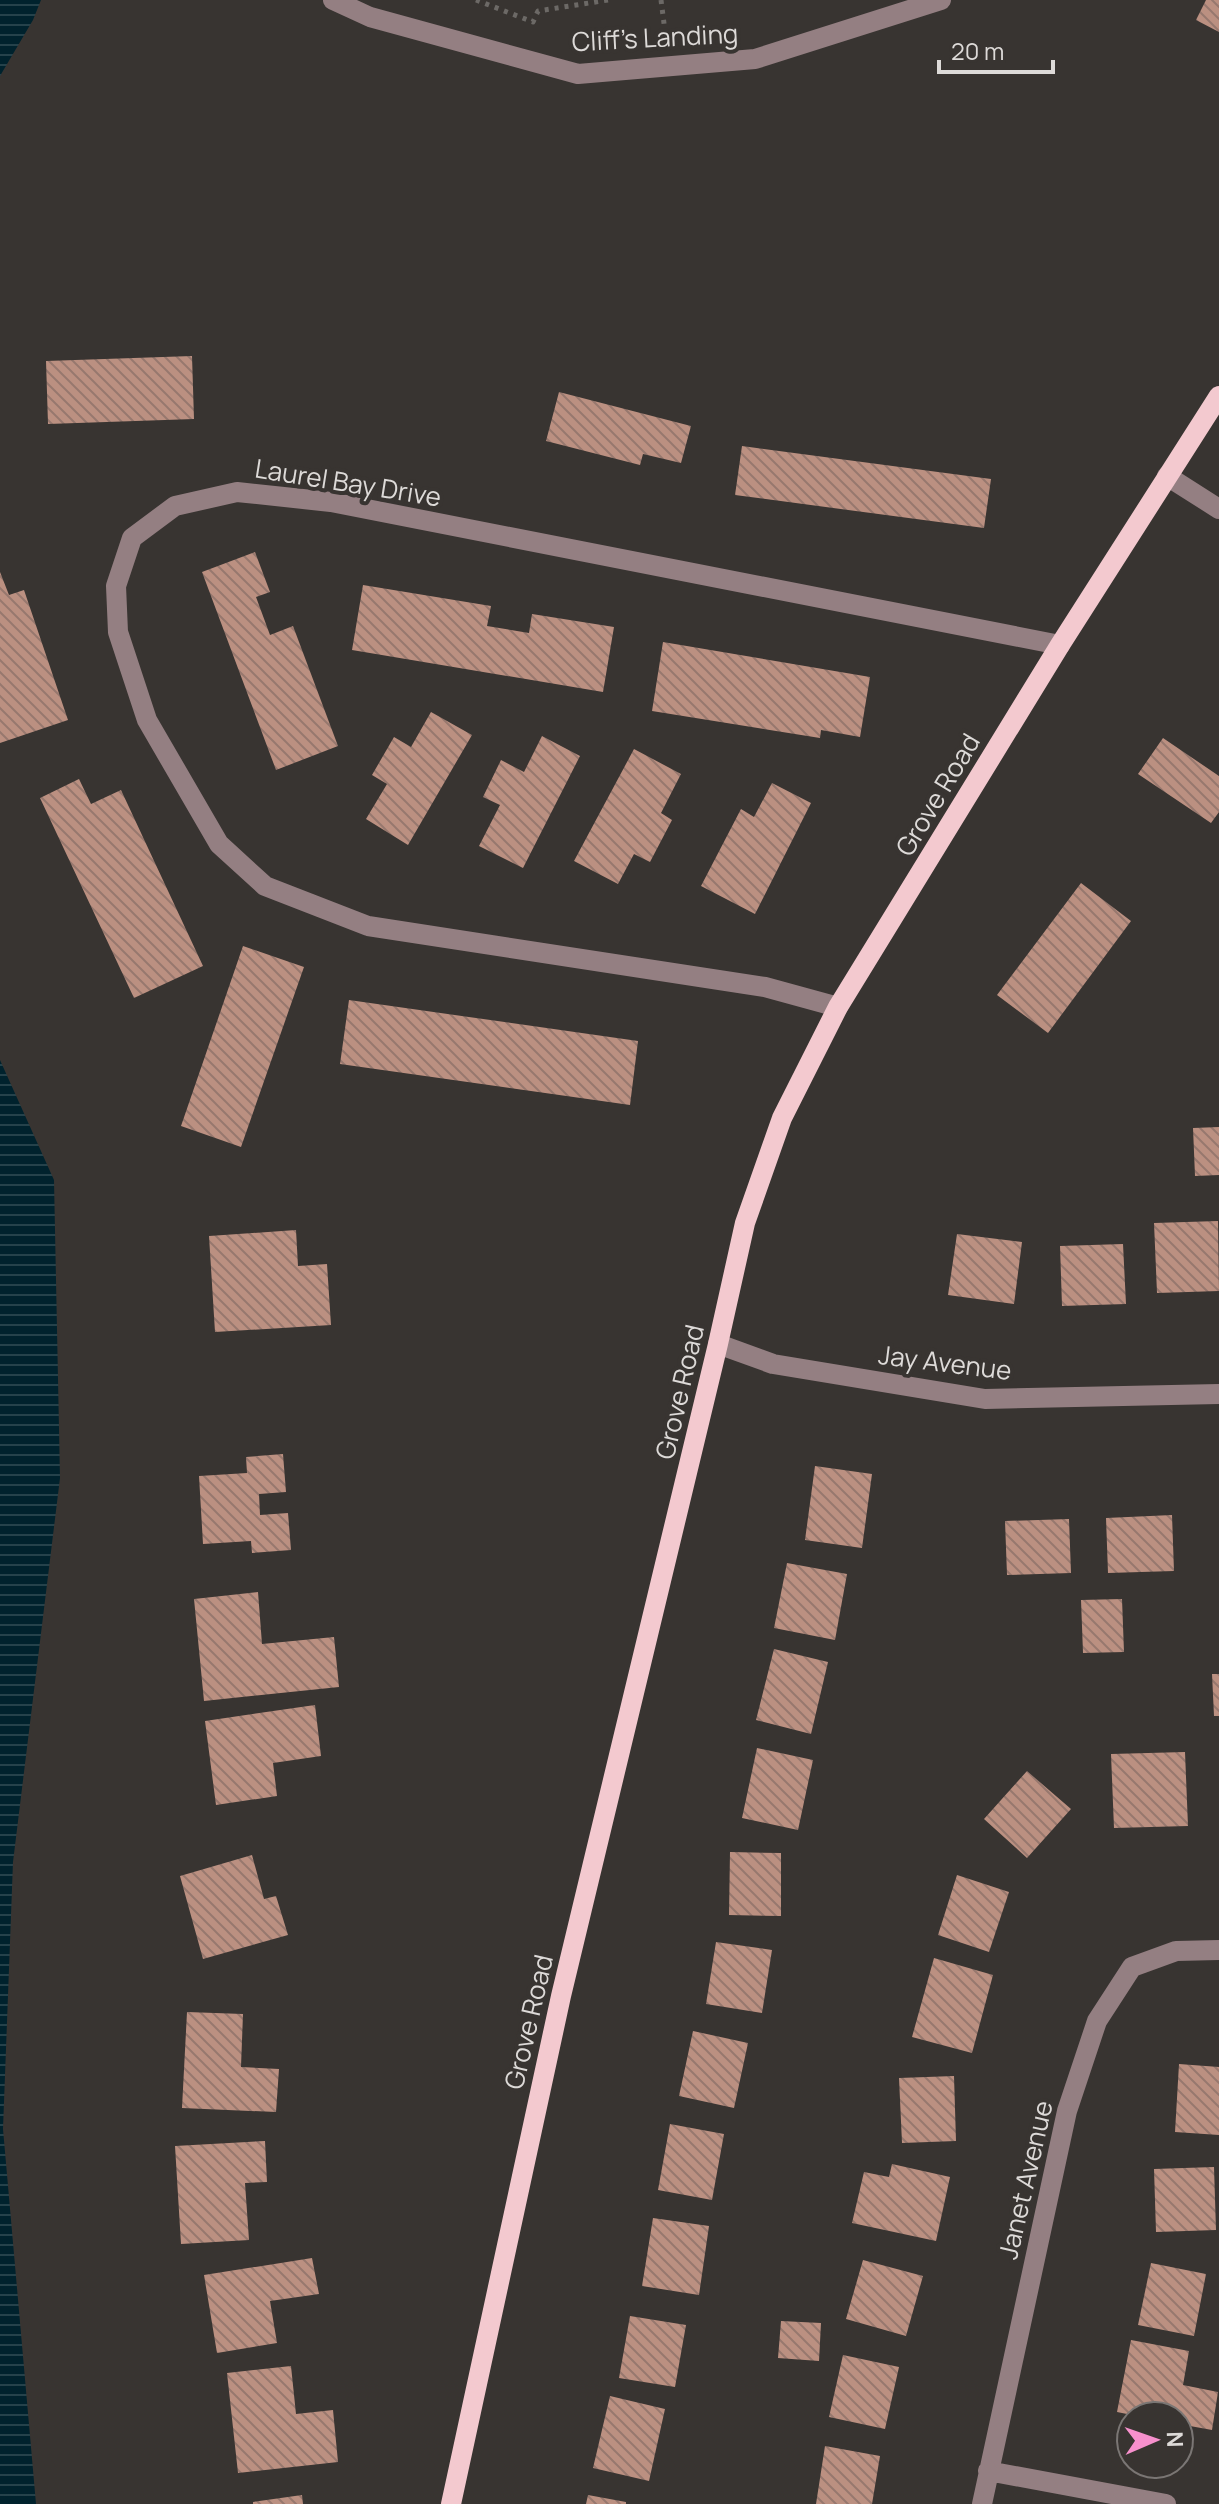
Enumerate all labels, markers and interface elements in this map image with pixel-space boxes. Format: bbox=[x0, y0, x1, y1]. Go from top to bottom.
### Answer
street label: Cliff's Landing bbox=[571, 15, 739, 59]
scale bar bbox=[939, 24, 1053, 74]
text: 20 m bbox=[951, 34, 1004, 67]
street label: Laurel Bay Drive bbox=[252, 450, 444, 514]
street label: Grove Road bbox=[886, 726, 988, 862]
street label: Grove Road bbox=[646, 1321, 712, 1463]
street label: Jay Avenue bbox=[877, 1336, 1014, 1388]
street label: Grove Road bbox=[495, 1951, 561, 2093]
street label: Janet Avenue bbox=[989, 2097, 1061, 2263]
north arrow bbox=[1115, 2400, 1195, 2480]
text: N bbox=[1160, 2431, 1190, 2448]

